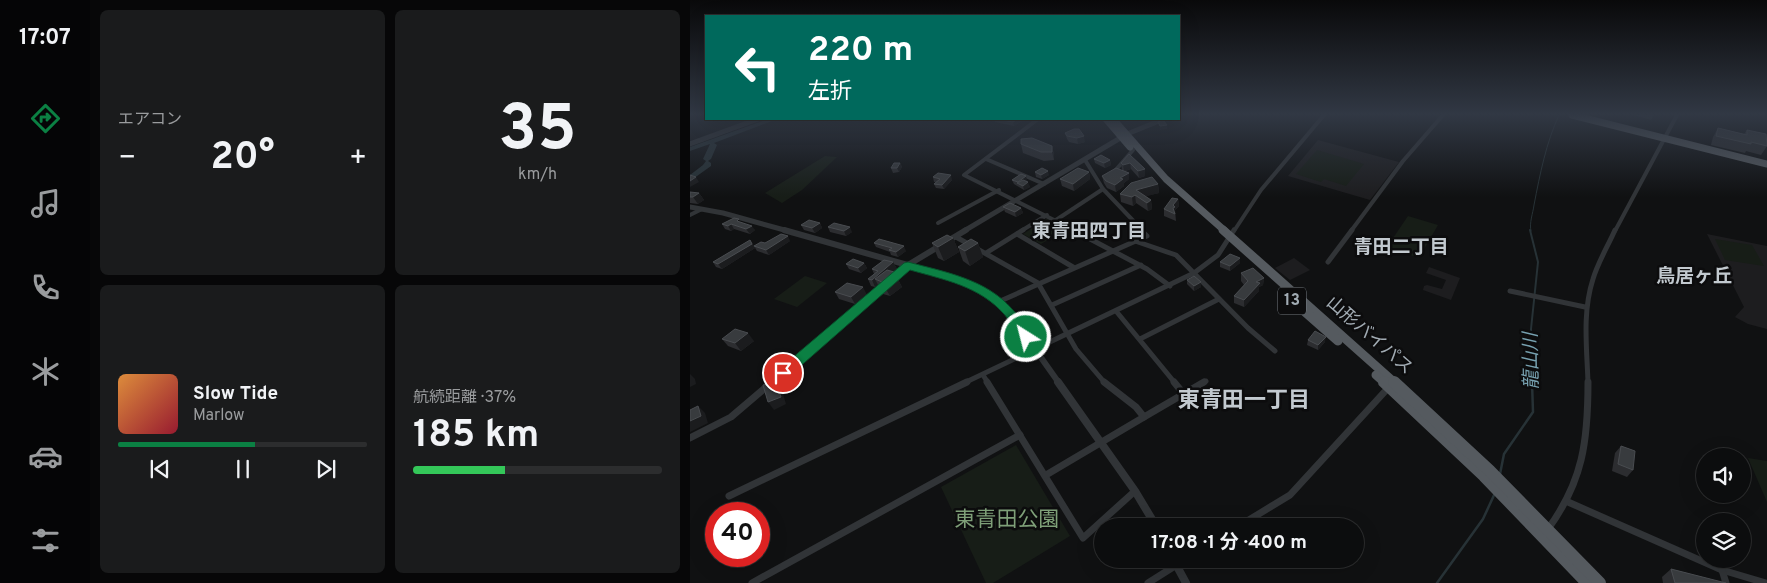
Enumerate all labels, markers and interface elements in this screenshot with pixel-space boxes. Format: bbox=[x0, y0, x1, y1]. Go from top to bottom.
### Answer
text: 17:07 bbox=[19, 25, 71, 52]
text: 220 m bbox=[808, 29, 913, 73]
icon: left bbox=[725, 35, 790, 100]
text: 左折 bbox=[808, 79, 852, 106]
text: 35 bbox=[498, 91, 577, 173]
icon: directions bbox=[28, 101, 63, 136]
text: エアコン bbox=[118, 110, 182, 130]
text: 20° bbox=[210, 134, 275, 183]
text: − bbox=[118, 141, 136, 177]
text: + bbox=[349, 141, 367, 177]
text: km/h bbox=[518, 165, 557, 185]
icon: music bbox=[28, 186, 63, 221]
district label: 東青田四丁目 bbox=[1032, 220, 1146, 244]
district label: 青田二丁目 bbox=[1353, 236, 1449, 260]
district label: 鳥居ヶ丘 bbox=[1656, 265, 1732, 289]
icon: phone bbox=[28, 270, 63, 305]
road number: 13 bbox=[1278, 288, 1306, 314]
street label: 山形バイパス bbox=[1321, 292, 1417, 380]
position arrow bbox=[999, 310, 1051, 362]
water label: 龍山川 bbox=[1519, 330, 1544, 390]
pin bbox=[762, 352, 804, 394]
icon: climate bbox=[28, 354, 63, 389]
icon: arrive bbox=[769, 359, 797, 387]
text: Slow Tide bbox=[193, 382, 278, 406]
text: 航続距離 · 37% bbox=[413, 388, 516, 408]
district label: 東青田一丁目 bbox=[1178, 388, 1310, 415]
text: Marlow bbox=[193, 406, 245, 426]
text: 185 km bbox=[413, 412, 539, 461]
icon: car bbox=[28, 439, 63, 474]
map controls bbox=[1696, 448, 1751, 568]
button: sound bbox=[1696, 448, 1751, 503]
icon: previous bbox=[146, 455, 174, 483]
icon: pause bbox=[229, 455, 257, 483]
icon: next bbox=[312, 455, 340, 483]
speed limit sign: 40 bbox=[705, 502, 770, 567]
park label: 東青田公園 bbox=[955, 507, 1060, 534]
button: layers bbox=[1696, 513, 1751, 568]
icon: filters bbox=[28, 523, 63, 558]
text: 17:08 · 1 分 · 400 m bbox=[1151, 531, 1307, 555]

